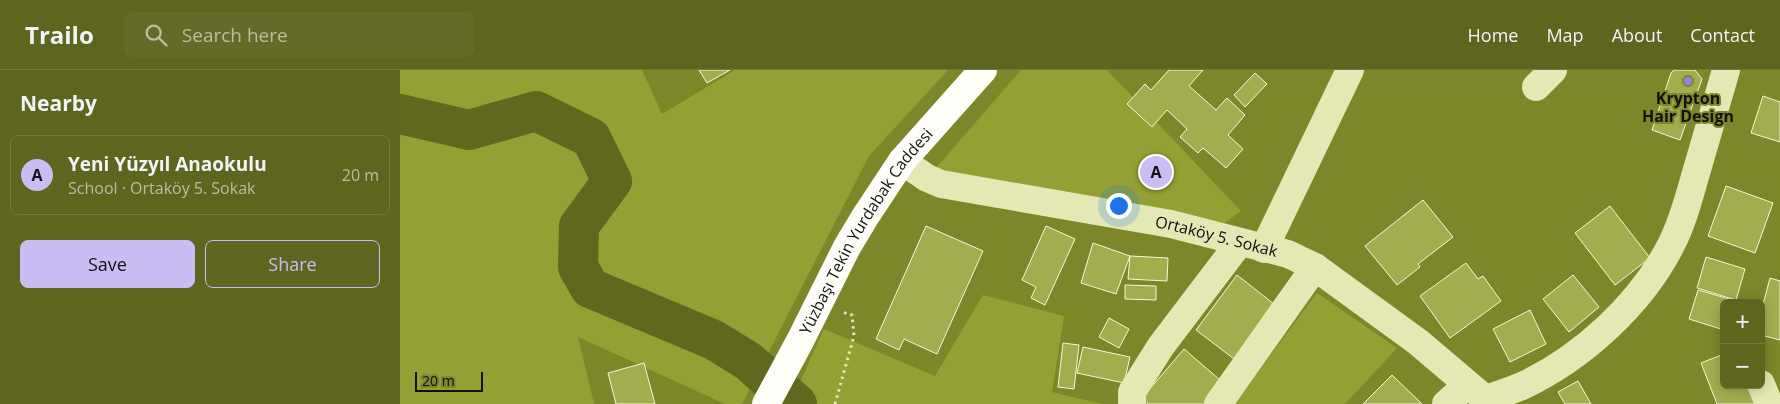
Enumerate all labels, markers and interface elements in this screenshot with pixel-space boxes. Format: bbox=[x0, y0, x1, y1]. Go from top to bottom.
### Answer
search box bbox=[124, 12, 474, 57]
text: Trailo bbox=[25, 18, 94, 51]
icon: search bbox=[142, 21, 170, 49]
text: Search here bbox=[182, 22, 288, 48]
text: Home bbox=[1468, 23, 1518, 47]
text: Map bbox=[1546, 23, 1584, 47]
text: About bbox=[1612, 23, 1662, 47]
text: Contact bbox=[1690, 23, 1755, 47]
marker: Krypton Hair Design bbox=[1682, 75, 1694, 87]
place label: Krypton Hair Design bbox=[1642, 87, 1734, 127]
text: Nearby bbox=[20, 89, 97, 117]
street label: Yüzbaşı Tekin Yurdabak Caddesi bbox=[794, 123, 937, 338]
text: Yeni Yüzyıl Anaokulu bbox=[68, 151, 267, 177]
pin: A bbox=[1140, 153, 1172, 191]
text: A bbox=[31, 164, 43, 186]
text: 20 m bbox=[342, 164, 379, 186]
text: School · Ortaköy 5. Sokak bbox=[68, 177, 255, 199]
your location bbox=[1106, 193, 1132, 219]
street label: Ortaköy 5. Sokak bbox=[1154, 210, 1281, 262]
button: Save bbox=[20, 240, 195, 288]
button: Share bbox=[205, 240, 380, 288]
map controls bbox=[1720, 299, 1765, 389]
button: + bbox=[1720, 299, 1765, 344]
button: − bbox=[1720, 344, 1765, 389]
scale bar bbox=[415, 369, 482, 392]
text: 20 m bbox=[422, 371, 455, 390]

